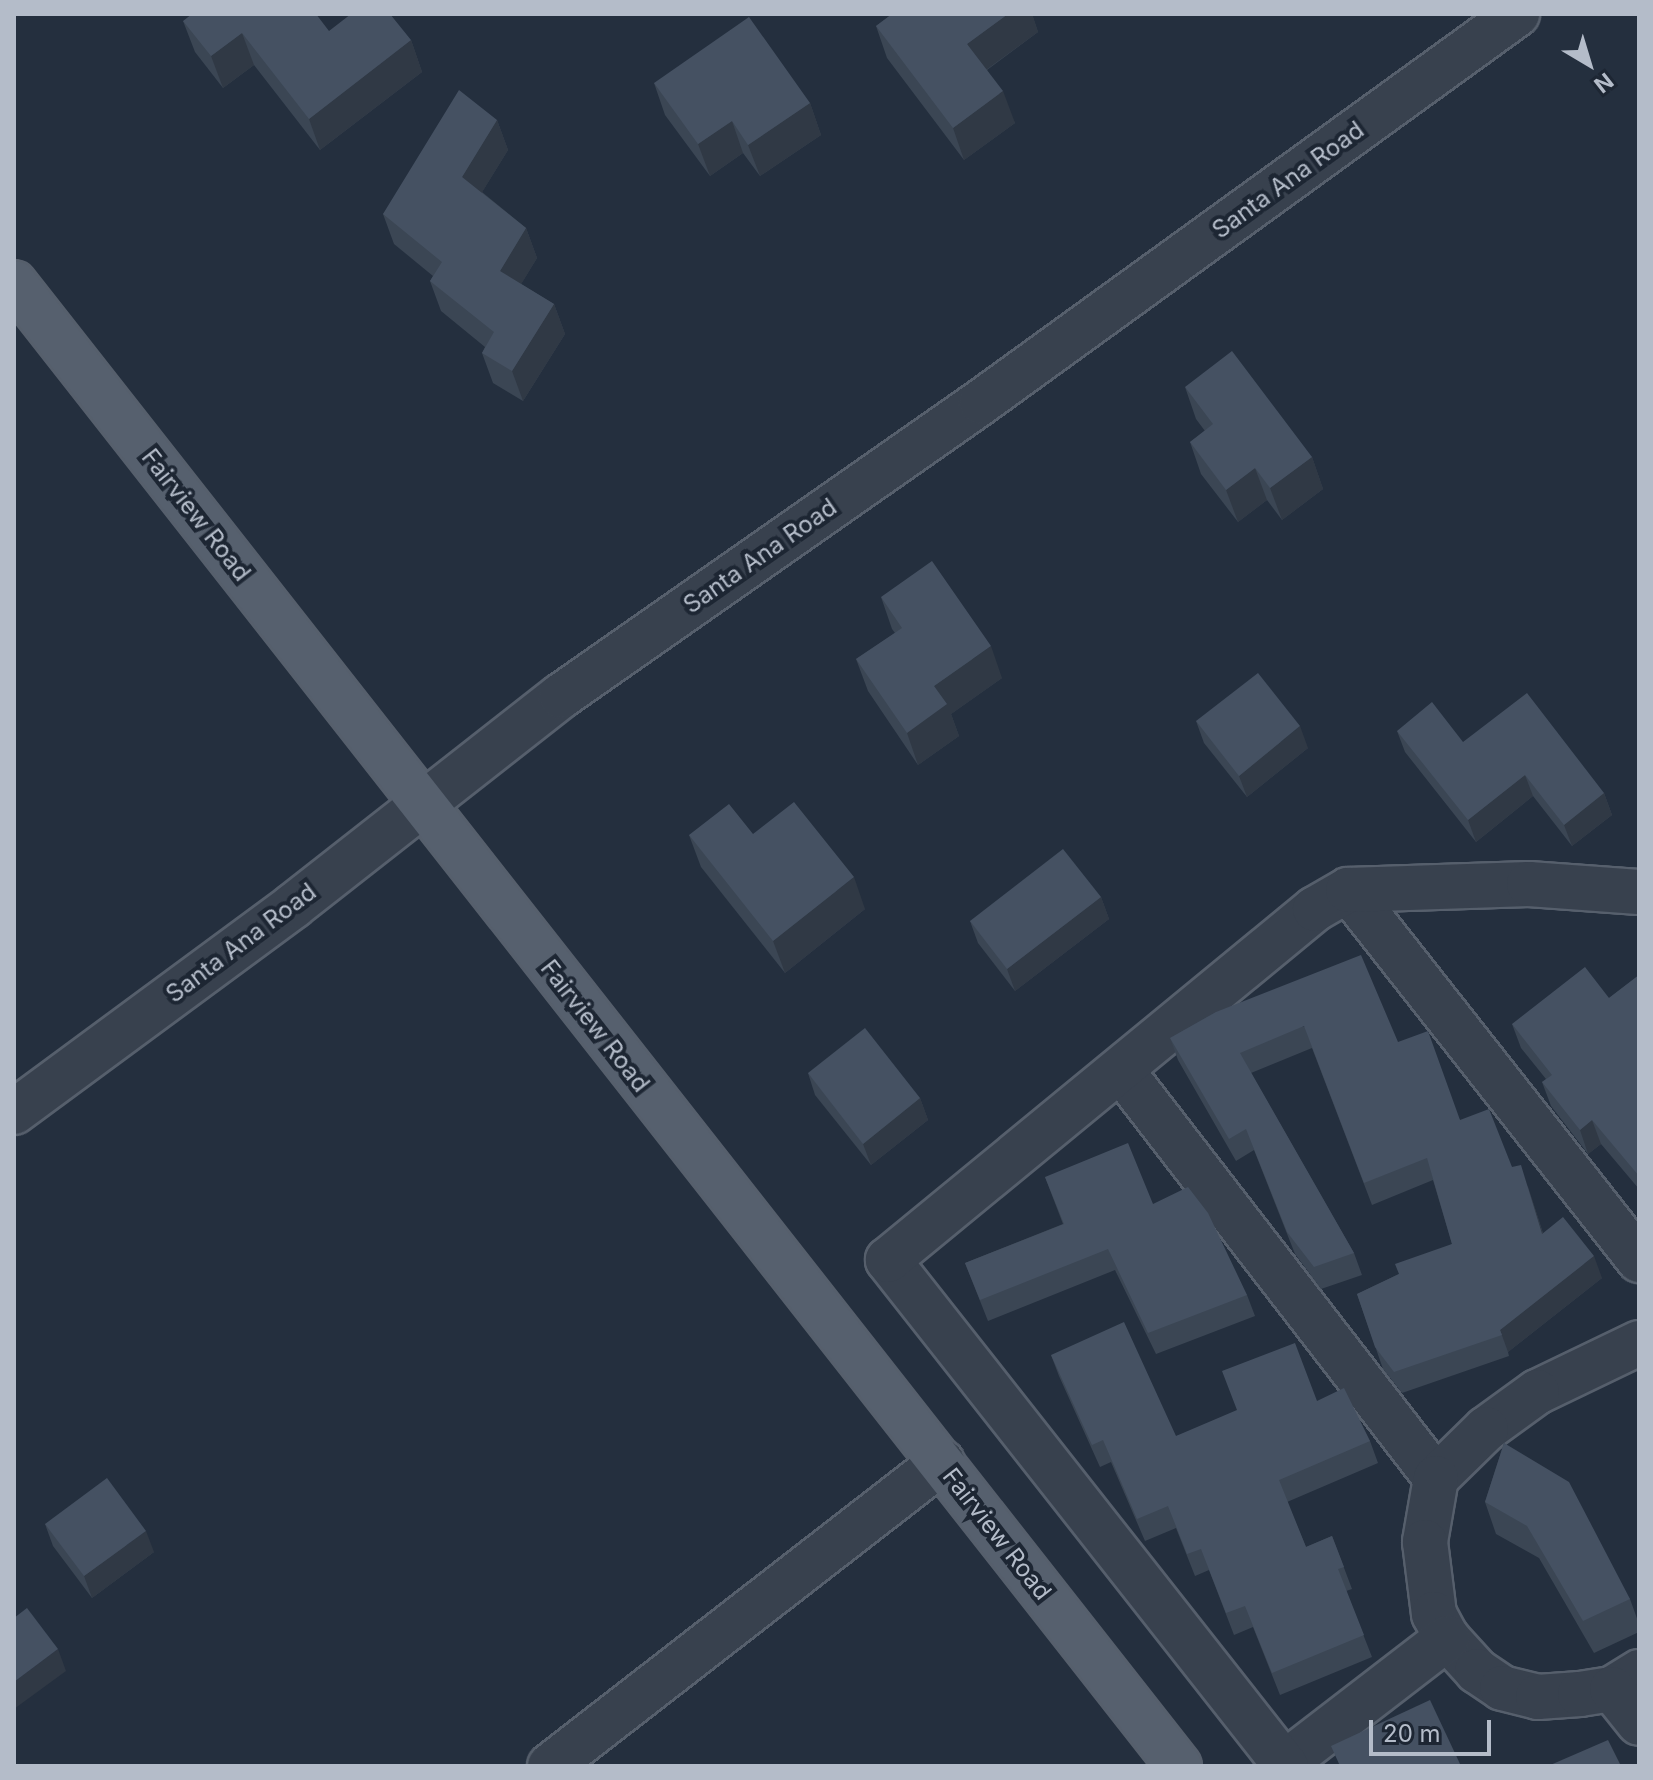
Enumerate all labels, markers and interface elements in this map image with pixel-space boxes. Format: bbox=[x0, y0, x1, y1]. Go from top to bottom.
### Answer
north arrow bbox=[1549, 24, 1629, 104]
text: N bbox=[1589, 68, 1618, 98]
street label: Santa Ana Road bbox=[1207, 115, 1369, 245]
street label: Fairview Road bbox=[136, 443, 256, 587]
street label: Santa Ana Road bbox=[678, 493, 842, 619]
street label: Santa Ana Road bbox=[160, 877, 322, 1009]
street label: Fairview Road bbox=[535, 954, 655, 1098]
street label: Fairview Road bbox=[937, 1462, 1057, 1606]
scale bar bbox=[1373, 1704, 1495, 1754]
text: 20 m bbox=[1383, 1719, 1441, 1748]

